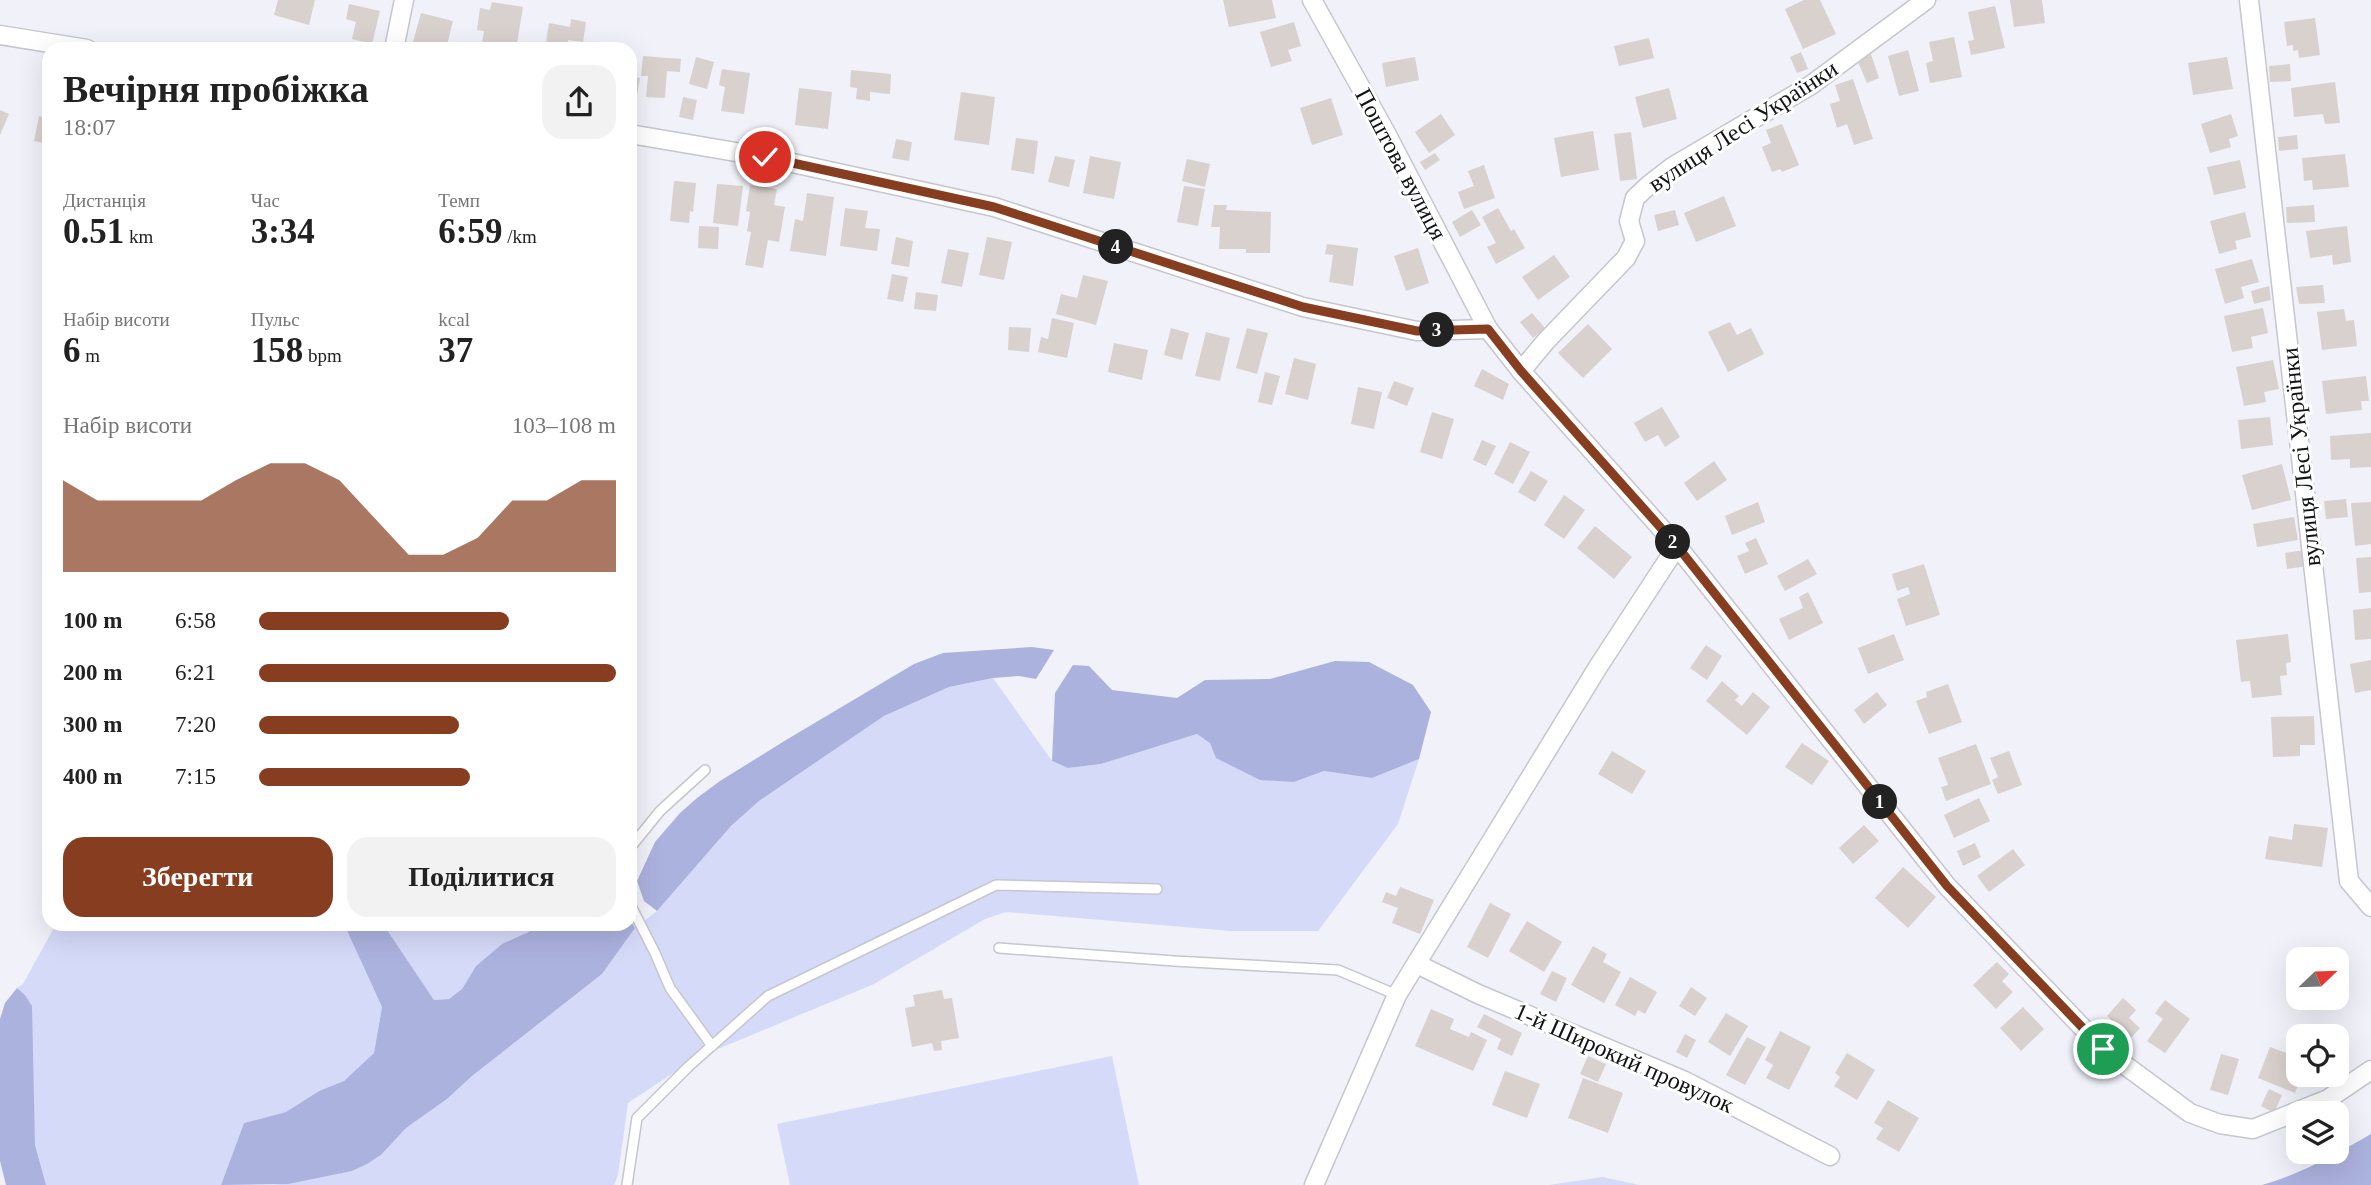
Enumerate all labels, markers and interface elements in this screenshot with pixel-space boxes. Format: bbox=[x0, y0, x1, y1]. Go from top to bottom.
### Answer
street label: вулиця Лесі Українки bbox=[1644, 55, 1842, 197]
button: share bbox=[542, 65, 616, 139]
text: Вечірня пробіжка bbox=[63, 68, 369, 110]
street label: Поштова вулиця bbox=[1350, 84, 1452, 244]
text: 18:07 bbox=[63, 115, 115, 140]
pin bbox=[735, 127, 795, 187]
icon: check bbox=[746, 138, 784, 176]
text: Дистанція bbox=[63, 190, 146, 211]
text: Час bbox=[251, 190, 280, 211]
text: Темп bbox=[438, 190, 480, 211]
text: 0.51 bbox=[63, 212, 124, 251]
text: 3:34 bbox=[251, 212, 315, 251]
text: 6:59 bbox=[438, 212, 502, 251]
text: km bbox=[124, 226, 153, 247]
text: /km bbox=[502, 226, 537, 247]
pin: 4 bbox=[1098, 230, 1134, 264]
text: 4 bbox=[1111, 236, 1120, 257]
text: Набір висоти bbox=[63, 309, 170, 330]
text: Пульс bbox=[251, 309, 300, 330]
text: kcal bbox=[438, 309, 470, 330]
pin: 3 bbox=[1420, 312, 1454, 348]
text: 3 bbox=[1432, 319, 1441, 340]
text: 6 bbox=[63, 331, 81, 370]
text: 158 bbox=[251, 331, 303, 370]
text: 37 bbox=[438, 331, 473, 370]
text: m bbox=[81, 345, 100, 366]
text: bpm bbox=[303, 345, 342, 366]
street label: вулиця Лесі Українки bbox=[2277, 346, 2325, 568]
text: Набір висоти bbox=[63, 413, 192, 438]
text: 103–108 m bbox=[512, 413, 616, 438]
pin: 2 bbox=[1656, 524, 1690, 560]
text: 2 bbox=[1668, 531, 1677, 552]
text: 100 m bbox=[63, 608, 122, 633]
text: 6:58 bbox=[175, 608, 216, 633]
text: 200 m bbox=[63, 660, 122, 685]
text: 6:21 bbox=[175, 660, 216, 685]
text: 300 m bbox=[63, 712, 122, 737]
text: 7:20 bbox=[175, 712, 216, 737]
text: 400 m bbox=[63, 764, 122, 789]
text: 7:15 bbox=[175, 764, 216, 789]
pin: 1 bbox=[1862, 784, 1898, 820]
text: 1 bbox=[1875, 791, 1884, 812]
button: Зберегти bbox=[63, 837, 333, 917]
button: Поділитися bbox=[347, 837, 616, 917]
north arrow bbox=[2286, 947, 2348, 1010]
map controls bbox=[2286, 947, 2349, 1164]
street label: 1-й Широкий провулок bbox=[1510, 998, 1738, 1118]
pin bbox=[2073, 1019, 2133, 1079]
button: locate bbox=[2286, 1024, 2349, 1087]
icon: arrive bbox=[2084, 1030, 2122, 1068]
button: layers bbox=[2286, 1101, 2349, 1164]

